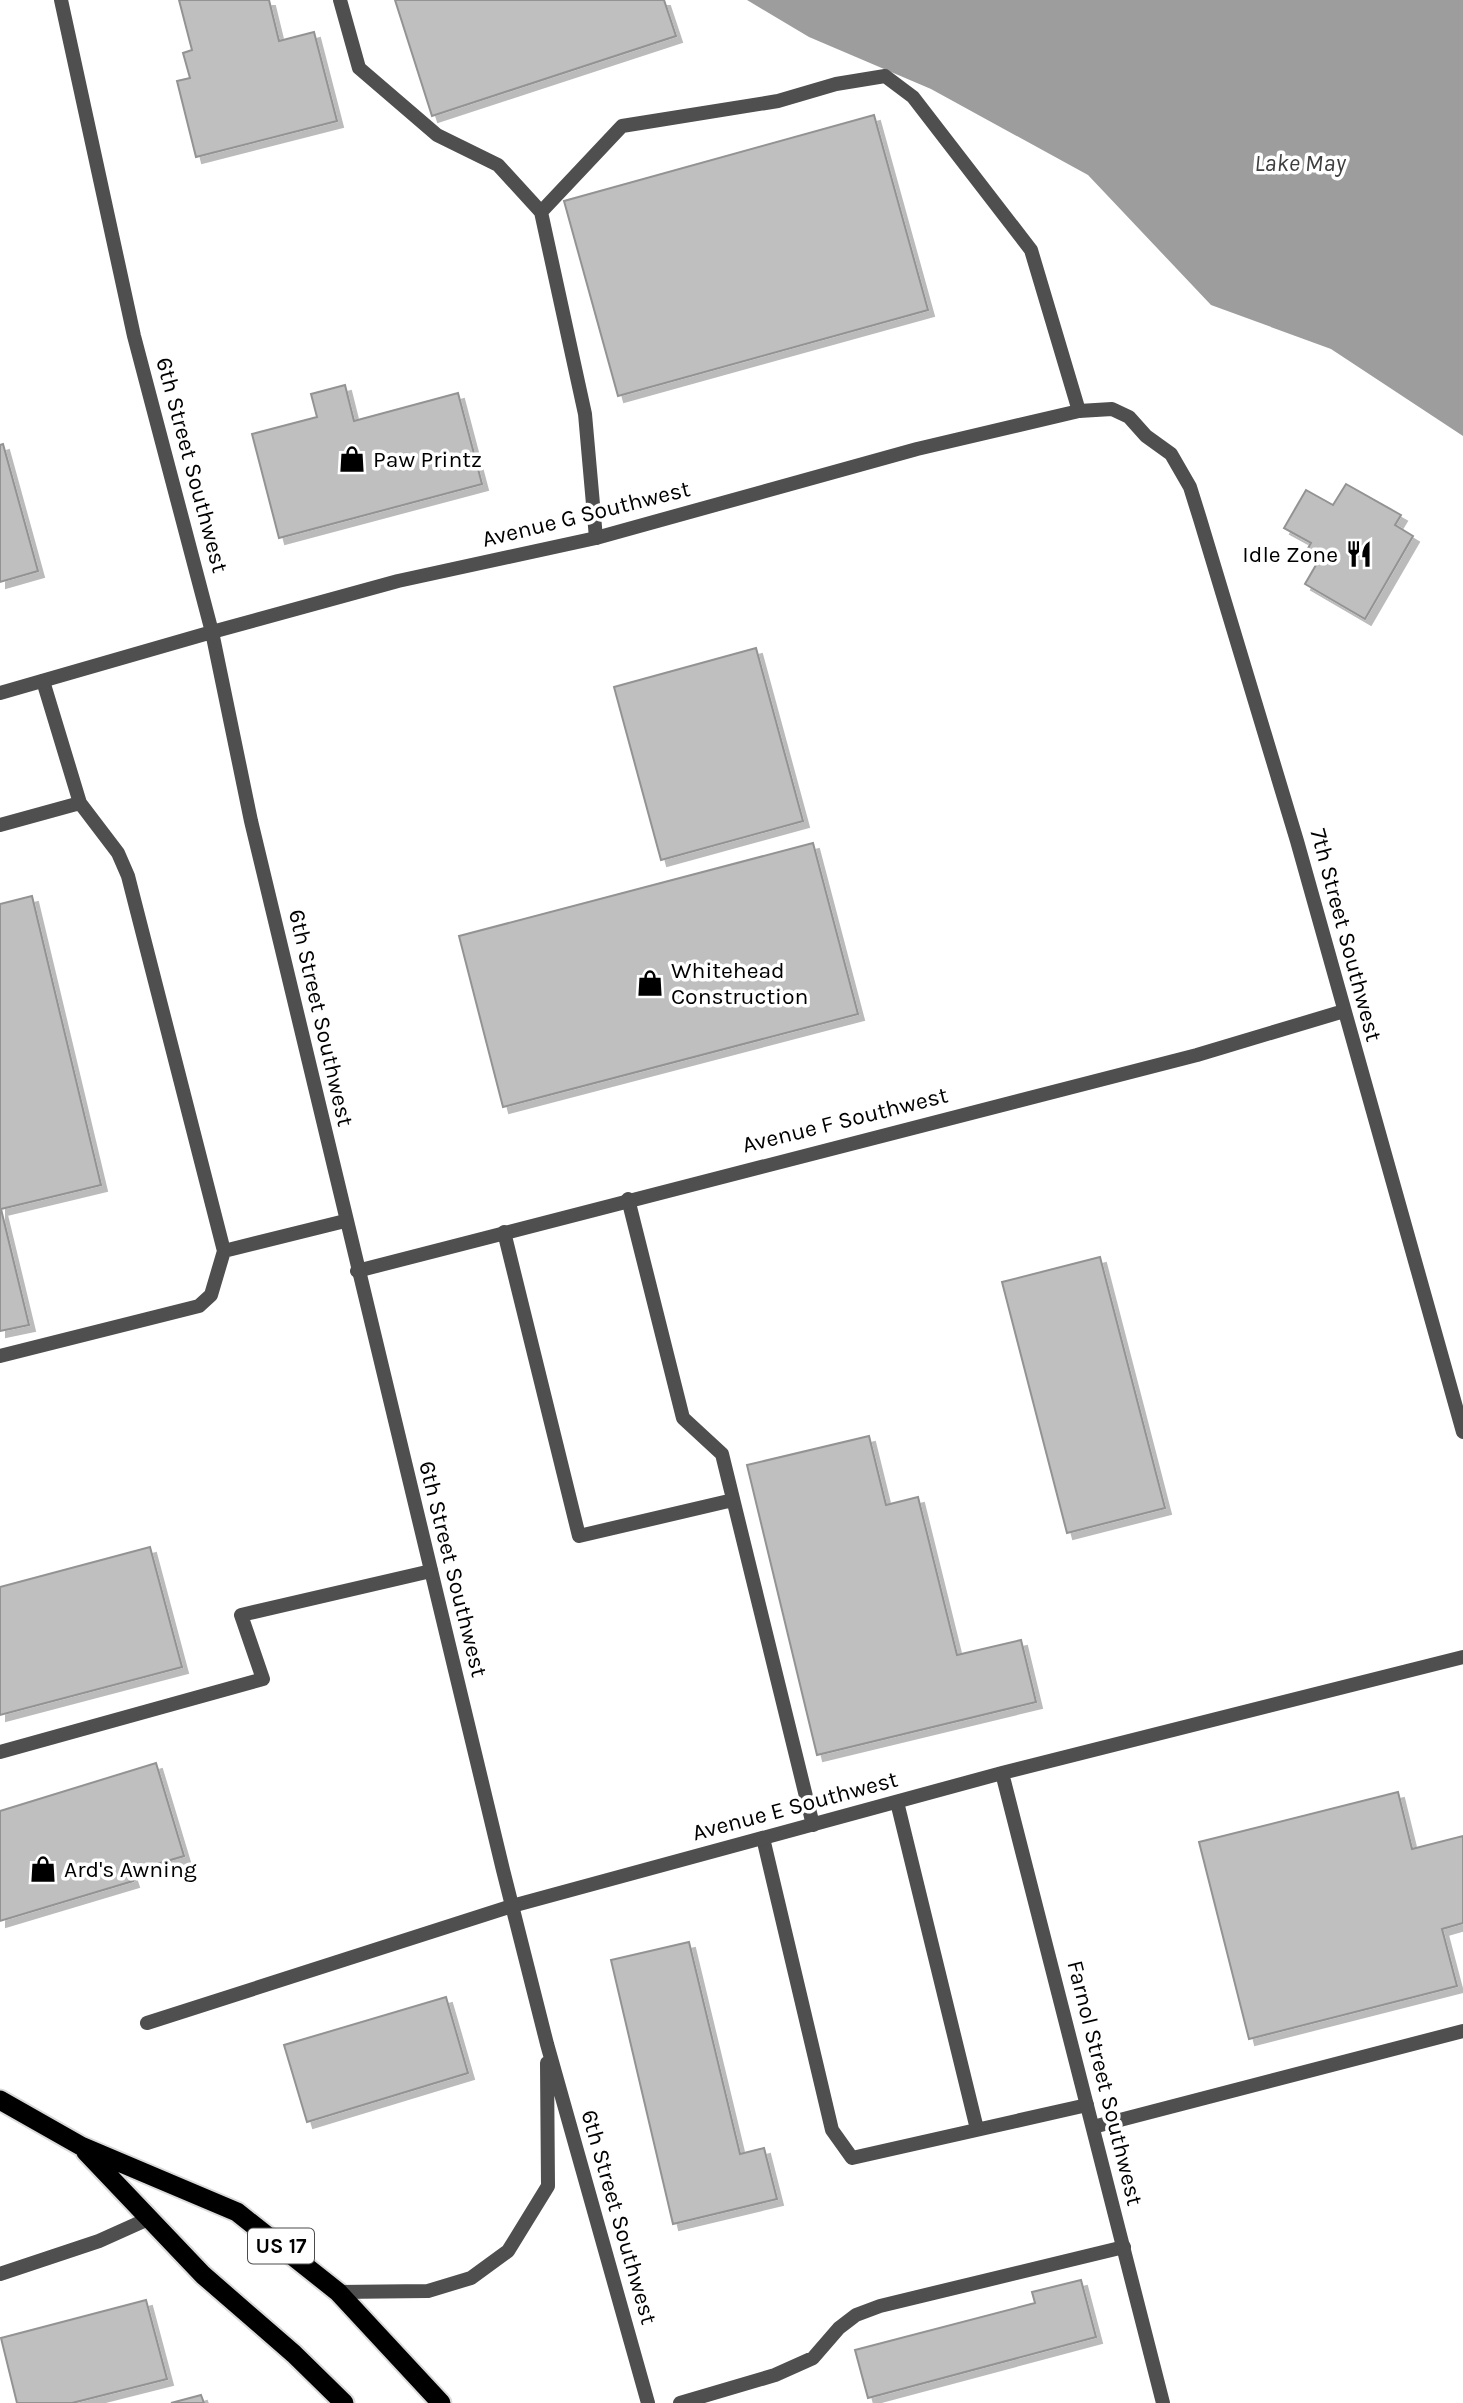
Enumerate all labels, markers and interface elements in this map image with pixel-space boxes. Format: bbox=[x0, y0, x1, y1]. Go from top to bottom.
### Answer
water label: Lake May bbox=[1254, 149, 1346, 177]
street label: 6th Street Southwest bbox=[150, 354, 234, 576]
shop icon: Paw Printz bbox=[337, 444, 367, 474]
place label: Paw Printz bbox=[373, 446, 482, 473]
street label: Avenue G Southwest bbox=[479, 475, 693, 553]
restaurant icon: Idle Zone bbox=[1344, 539, 1374, 569]
place label: Idle Zone bbox=[1242, 541, 1338, 568]
street label: 7th Street Southwest bbox=[1305, 825, 1388, 1045]
street label: 6th Street Southwest bbox=[283, 907, 359, 1129]
place label: Whitehead Construction bbox=[671, 957, 808, 1010]
shop icon: Whitehead Construction bbox=[635, 968, 665, 998]
street label: Avenue F Southwest bbox=[739, 1081, 951, 1159]
street label: 6th Street Southwest bbox=[413, 1458, 493, 1680]
street label: Avenue E Southwest bbox=[689, 1765, 901, 1846]
shop icon: Ard's Awning bbox=[28, 1854, 58, 1884]
place label: Ard's Awning bbox=[64, 1856, 197, 1883]
street label: Farnol Street Southwest bbox=[1061, 1958, 1149, 2209]
street label: 6th Street Southwest bbox=[575, 2107, 663, 2328]
road number: US 17 bbox=[248, 2228, 314, 2264]

